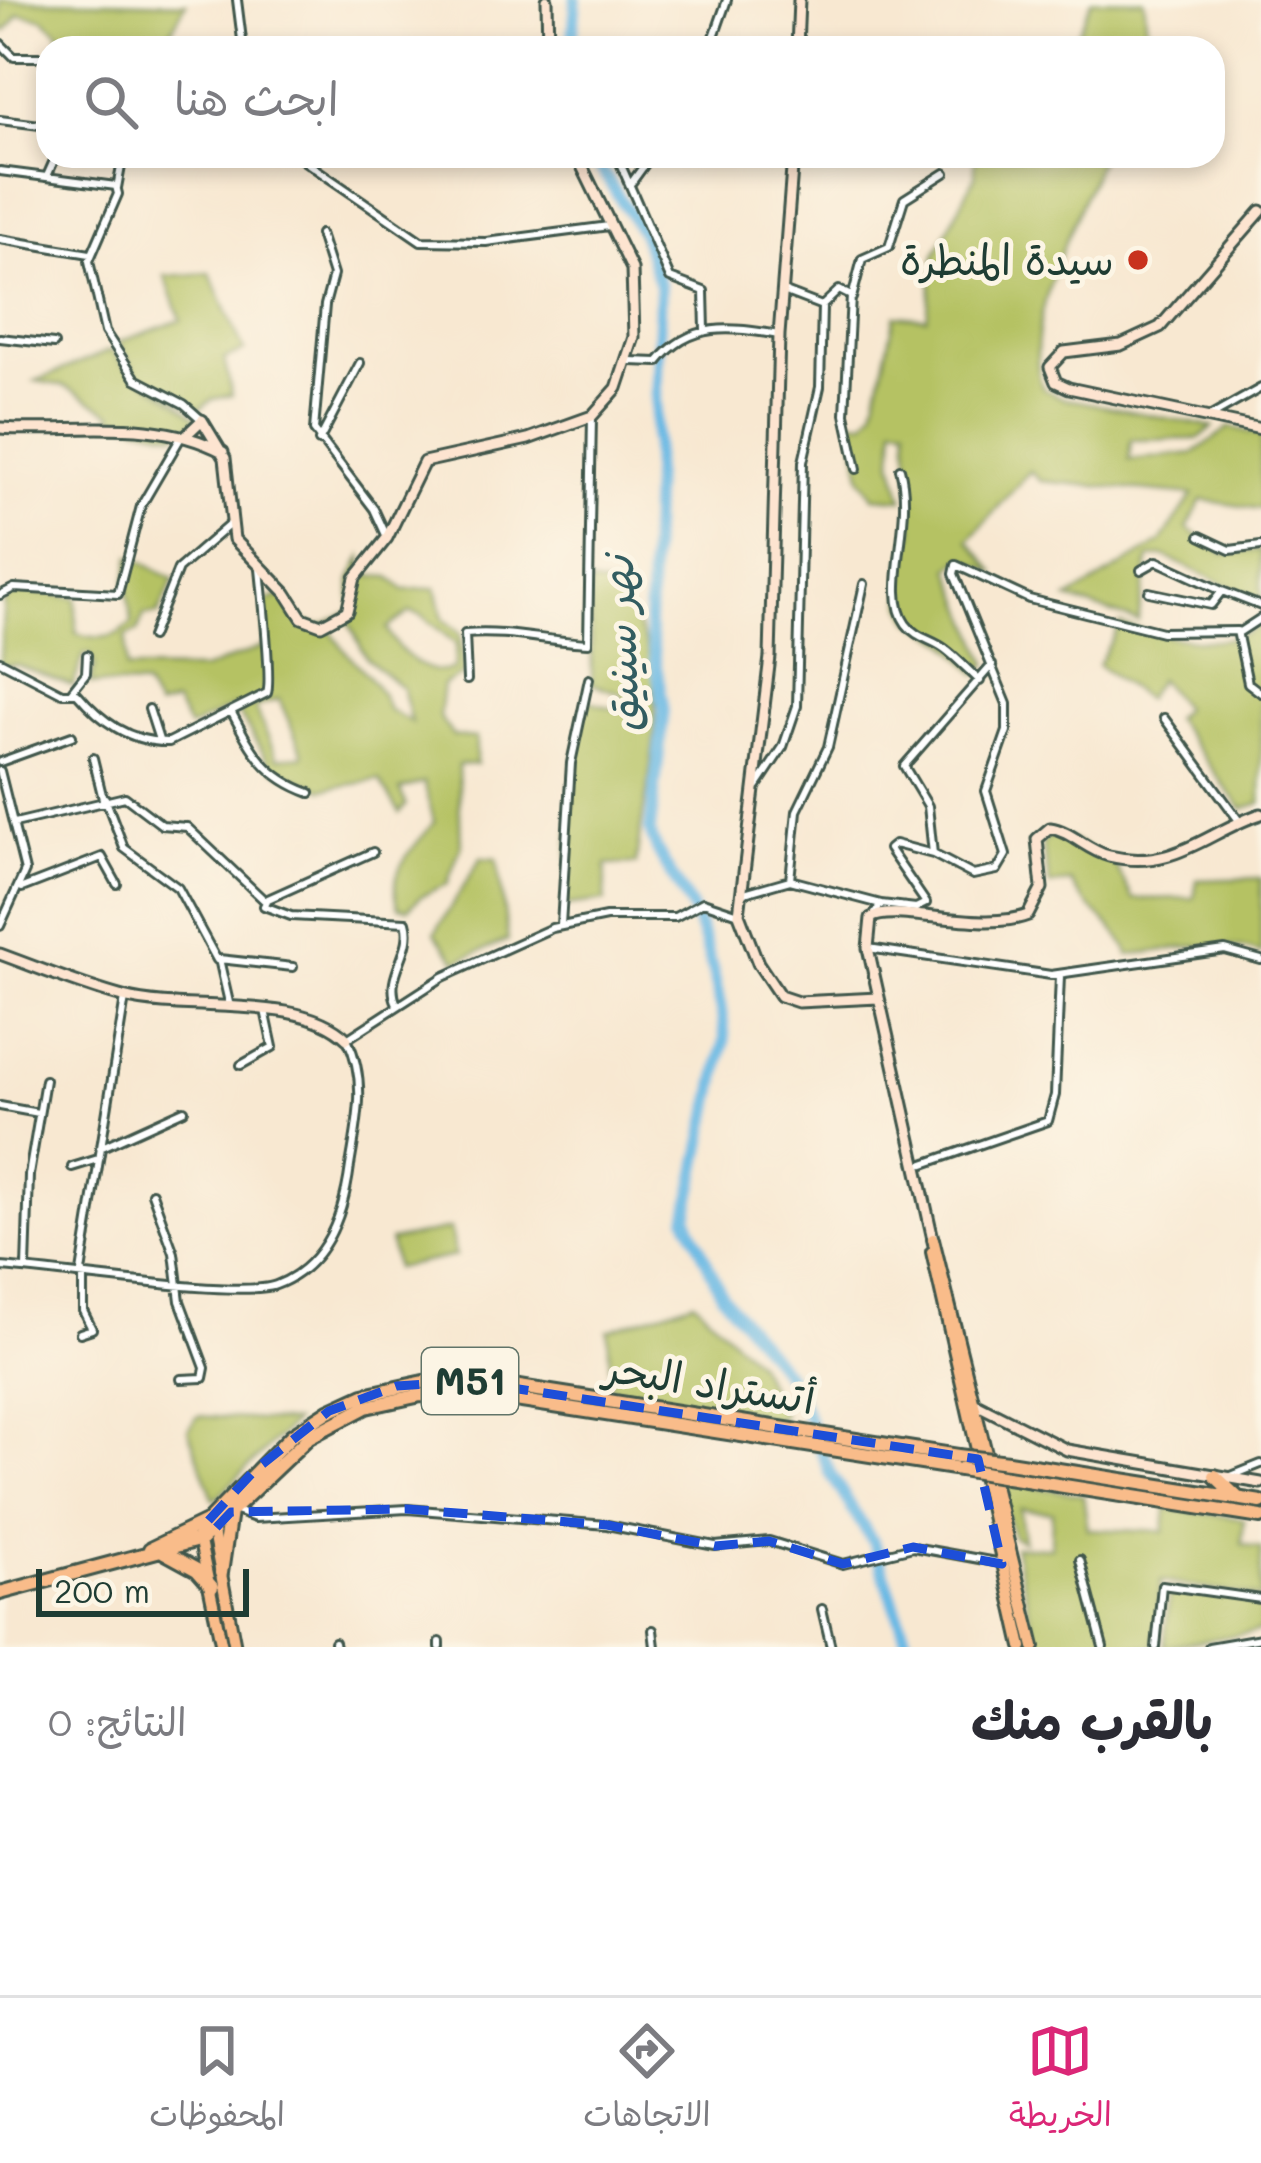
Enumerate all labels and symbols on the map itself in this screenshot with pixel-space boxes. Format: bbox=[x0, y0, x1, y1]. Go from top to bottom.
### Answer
place label: سيدة المنطرة bbox=[900, 231, 1114, 286]
marker: سيدة المنطرة bbox=[1125, 247, 1151, 273]
water label: نهر سينيق bbox=[586, 551, 650, 733]
street label: أتستراد البحر bbox=[598, 1337, 820, 1425]
road number: M51 bbox=[422, 1348, 518, 1414]
scale bar bbox=[36, 1563, 249, 1616]

